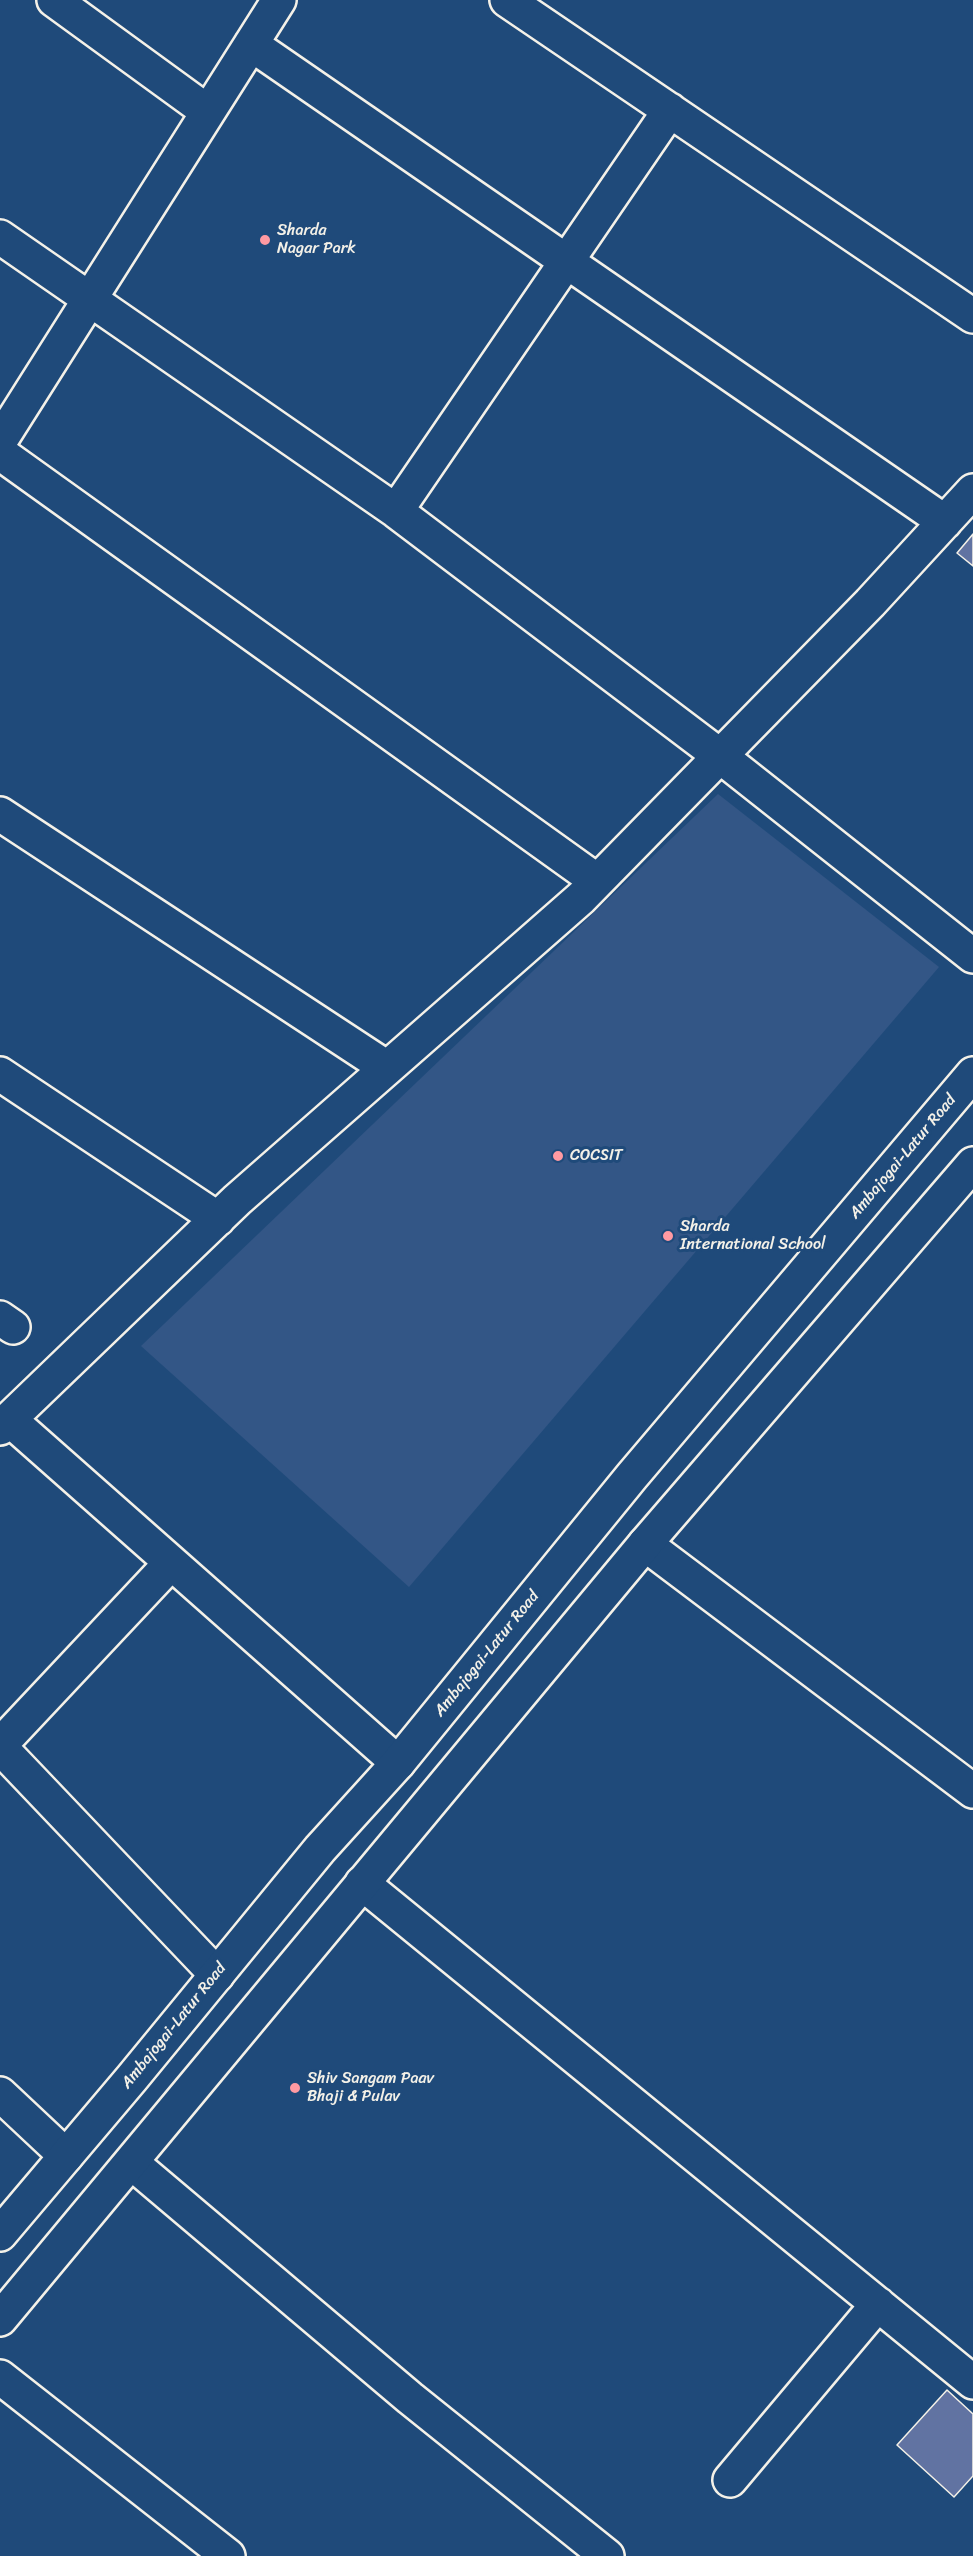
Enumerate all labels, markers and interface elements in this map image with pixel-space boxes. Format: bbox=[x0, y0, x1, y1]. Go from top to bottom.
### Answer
place label: Sharda Nagar Park bbox=[277, 221, 356, 259]
marker: Sharda Nagar Park bbox=[258, 233, 272, 247]
street label: Ambajogai-Latur Road bbox=[845, 1091, 961, 1223]
place label: COCSIT bbox=[570, 1146, 623, 1166]
marker: COCSIT bbox=[551, 1149, 565, 1163]
place label: Sharda International School bbox=[680, 1217, 826, 1255]
marker: Sharda International School bbox=[661, 1229, 675, 1243]
street label: Ambajogai-Latur Road bbox=[430, 1587, 544, 1721]
street label: Ambajogai-Latur Road bbox=[117, 1959, 231, 2093]
place label: Shiv Sangam Paav Bhaji & Pulav bbox=[307, 2069, 434, 2107]
marker: Shiv Sangam Paav Bhaji & Pulav bbox=[288, 2081, 302, 2095]

